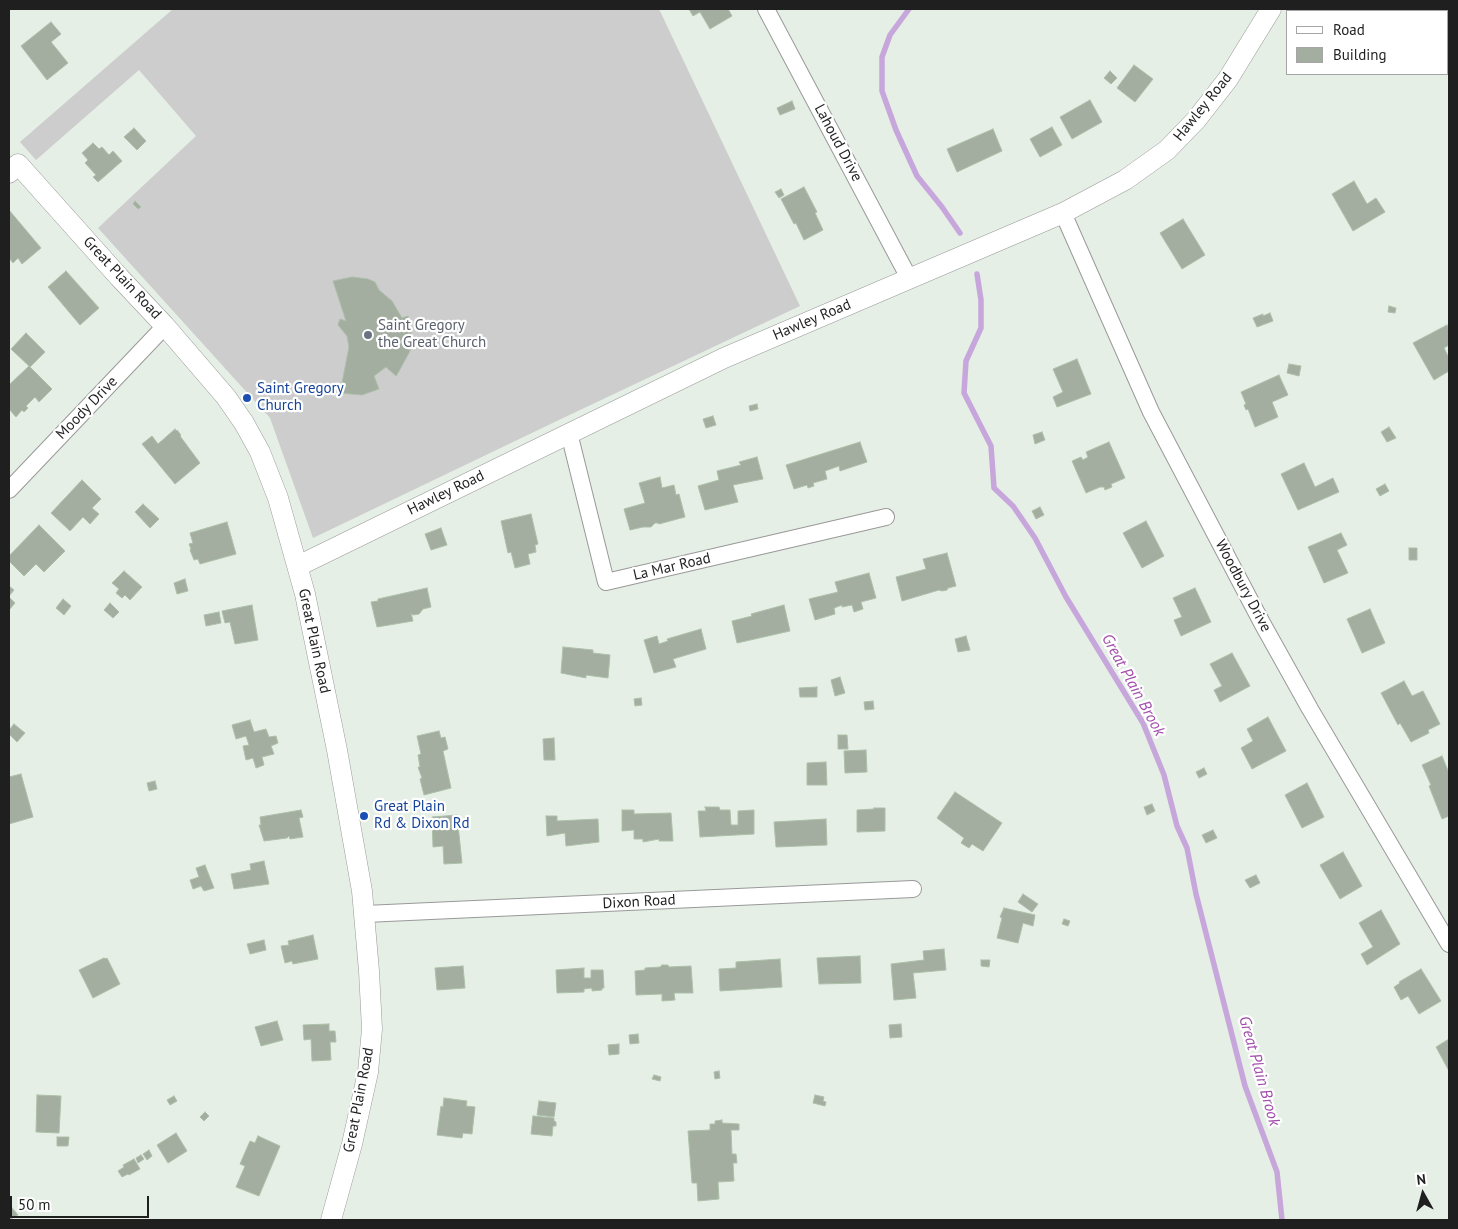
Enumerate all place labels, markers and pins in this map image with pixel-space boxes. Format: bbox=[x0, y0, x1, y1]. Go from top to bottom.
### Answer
place label: Saint Gregory the Great Church bbox=[378, 317, 486, 352]
marker: Saint Gregory the Great Church bbox=[362, 329, 374, 341]
place label: Saint Gregory Church bbox=[257, 380, 344, 415]
marker: Saint Gregory Church bbox=[241, 392, 253, 404]
place label: Great Plain Rd & Dixon Rd bbox=[374, 798, 470, 833]
marker: Great Plain Rd & Dixon Rd bbox=[358, 810, 370, 822]

